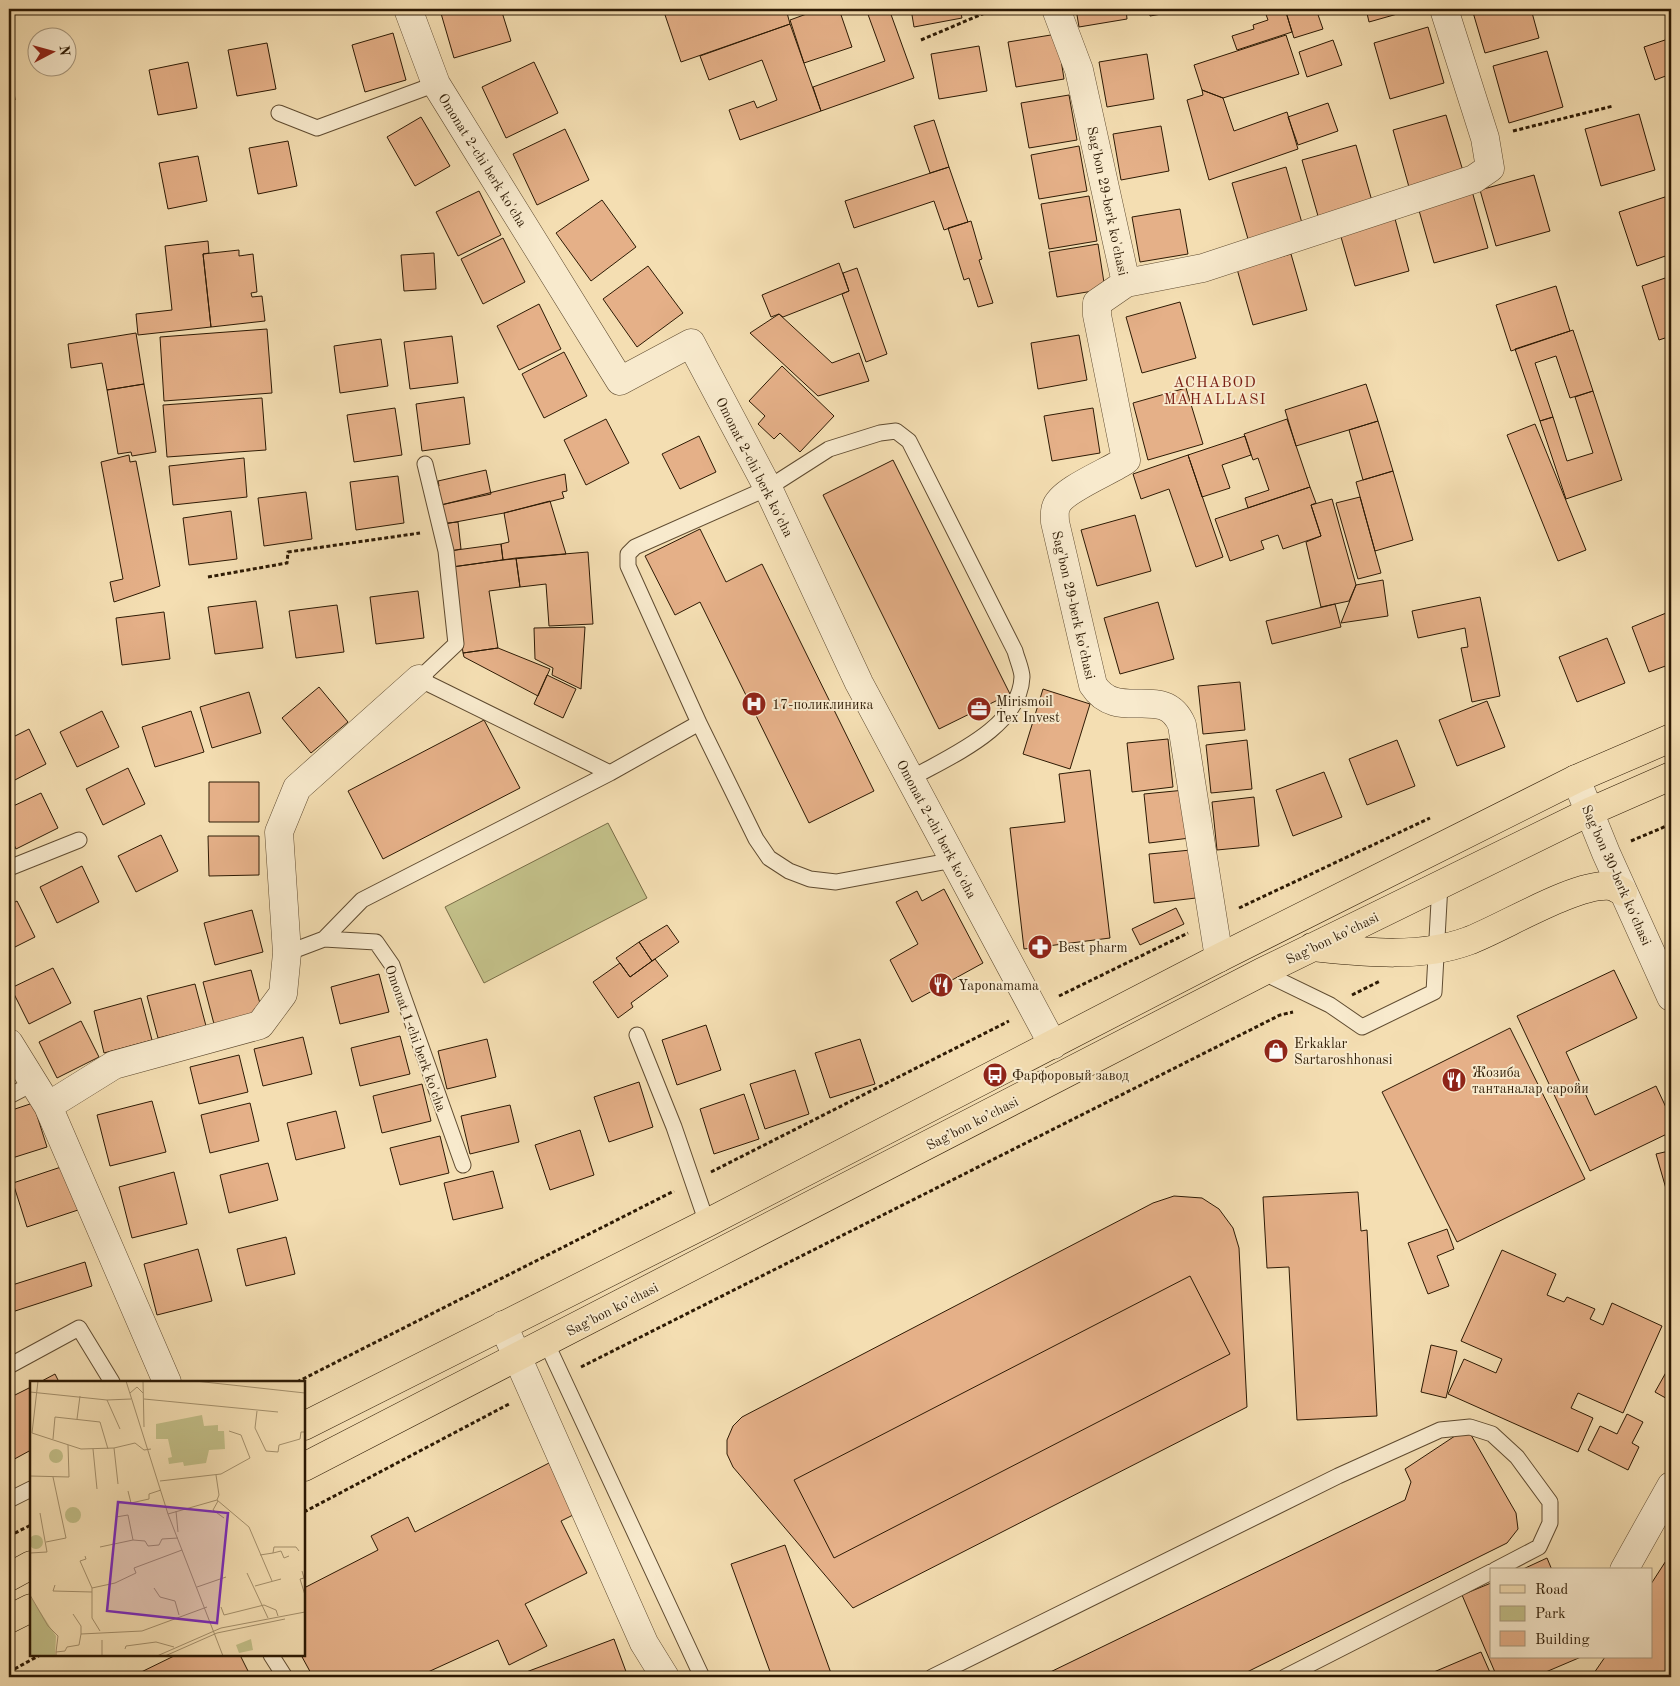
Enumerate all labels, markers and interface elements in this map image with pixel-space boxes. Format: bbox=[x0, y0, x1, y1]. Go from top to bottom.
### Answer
north arrow bbox=[28, 28, 78, 78]
text: N bbox=[56, 45, 71, 57]
street label: Omonat 2-chi berk ko'cha bbox=[435, 91, 529, 230]
street label: Sag'bon 29-berk ko'chasi bbox=[1084, 125, 1130, 277]
district label: ACHABOD MAHALLASI bbox=[1163, 376, 1267, 408]
street label: Omonat 2-chi berk ko'cha bbox=[713, 395, 795, 540]
street label: Sag'bon 29-berk ko'chasi bbox=[1049, 530, 1097, 681]
hospital icon: 17-поликлиника bbox=[741, 691, 767, 717]
place label: Mirismoil Tex Invest bbox=[996, 695, 1060, 725]
office icon: Mirismoil Tex Invest bbox=[966, 696, 992, 722]
place label: 17-поликлиника bbox=[772, 698, 873, 712]
street label: Omonat 2-chi berk ko'cha bbox=[894, 758, 979, 901]
street label: Sag'bon 30-berk ko'chasi bbox=[1579, 803, 1654, 948]
street label: Sag’bon ko’chasi bbox=[1284, 910, 1381, 967]
pharmacy icon: Best pharm bbox=[1027, 934, 1053, 960]
place label: Best pharm bbox=[1058, 941, 1128, 955]
street label: Omonat 1-chi berk ko'cha bbox=[382, 963, 448, 1113]
restaurant icon: Yaponamama bbox=[928, 972, 954, 998]
place label: Yaponamama bbox=[958, 979, 1039, 993]
place label: Erkaklar Sartaroshhonasi bbox=[1294, 1037, 1393, 1067]
shop icon: Erkaklar Sartaroshhonasi bbox=[1263, 1038, 1289, 1064]
bus stop icon: Фарфоровый завод bbox=[982, 1062, 1008, 1088]
place label: Жозиба тантаналар саройи bbox=[1472, 1066, 1589, 1096]
restaurant icon: Жозиба тантаналар саройи bbox=[1441, 1067, 1467, 1093]
place label: Фарфоровый завод bbox=[1012, 1069, 1129, 1084]
street label: Sag’bon ko’chasi bbox=[924, 1095, 1021, 1153]
street label: Sag’bon ko’chasi bbox=[564, 1281, 661, 1339]
inset map bbox=[30, 1381, 305, 1656]
legend bbox=[1490, 1568, 1652, 1658]
text: Road bbox=[1535, 1583, 1569, 1598]
text: Park bbox=[1535, 1607, 1566, 1622]
text: Building bbox=[1535, 1633, 1590, 1648]

